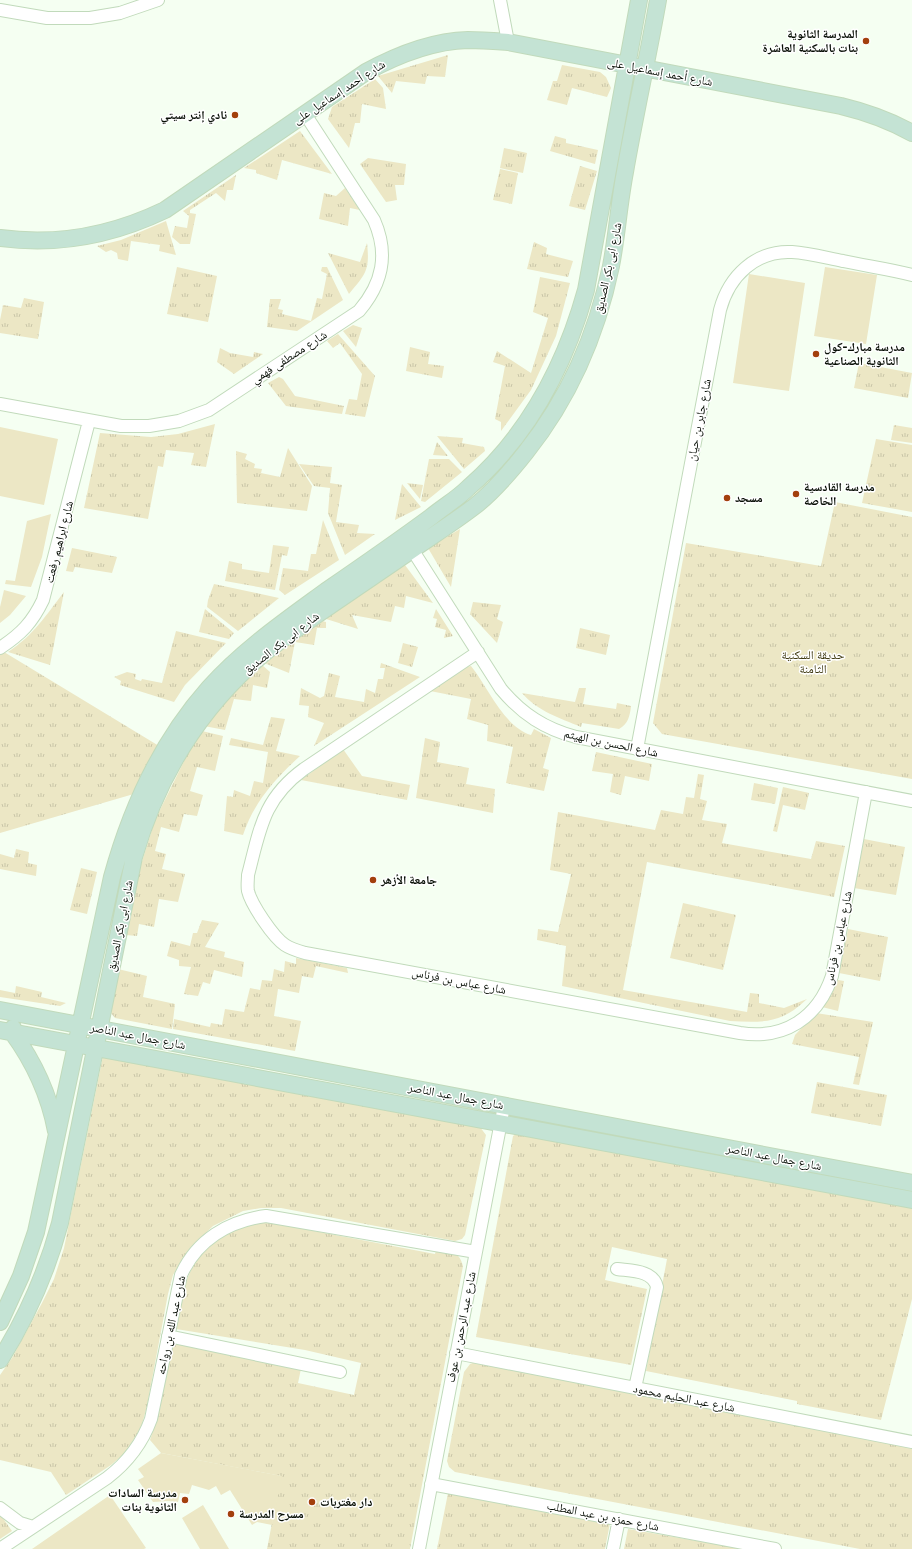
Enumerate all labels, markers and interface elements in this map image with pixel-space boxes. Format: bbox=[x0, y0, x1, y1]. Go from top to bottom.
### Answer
place label: المدرسة الثانوية بنات بالسكنية العاشرة bbox=[763, 27, 858, 55]
marker: المدرسة الثانوية بنات بالسكنية العاشرة bbox=[861, 36, 871, 46]
street label: شارع أحمد إسماعيل على bbox=[606, 55, 714, 90]
street label: شارع أحمد إسماعيل على bbox=[290, 57, 388, 128]
place label: نادي إنتر سيتي bbox=[161, 108, 227, 125]
marker: نادي إنتر سيتي bbox=[230, 110, 240, 120]
street label: شارع ابى بكر الصديق bbox=[592, 221, 625, 315]
street label: شارع مصطفى فهمي bbox=[249, 327, 331, 389]
place label: مدرسة مبارك-كول الثانوية الصناعية bbox=[824, 340, 905, 368]
marker: مدرسة مبارك-كول الثانوية الصناعية bbox=[811, 349, 821, 359]
street label: شارع جابر بن حيان bbox=[684, 378, 715, 463]
place label: مدرسة القادسية الخاصة bbox=[804, 480, 875, 508]
marker: مدرسة القادسية الخاصة bbox=[791, 489, 801, 499]
place label: مسجد bbox=[735, 491, 763, 505]
marker: مسجد bbox=[722, 493, 732, 503]
street label: شارع ابراهيم رفعت bbox=[42, 499, 77, 585]
street label: شارع ابى بكر الصديق bbox=[240, 609, 323, 678]
park label: حديقة السكنية الثامنة bbox=[782, 648, 845, 676]
street label: شارع الحسن بن الهيثم bbox=[562, 726, 659, 761]
place label: جامعة الأزهر bbox=[380, 873, 437, 887]
marker: جامعة الأزهر bbox=[368, 875, 378, 885]
street label: شارع ابى بكر الصديق bbox=[104, 879, 137, 973]
street label: شارع عباس بن فرناس bbox=[821, 890, 856, 987]
street label: شارع عباس بن فرناس bbox=[410, 965, 507, 998]
street label: شارع جمال عبد الناصر bbox=[88, 1020, 187, 1053]
street label: شارع جمال عبد الناصر bbox=[406, 1080, 505, 1113]
street label: شارع جمال عبد الناصر bbox=[724, 1141, 823, 1174]
street label: شارع عبد الرحمن بن عوف bbox=[443, 1270, 480, 1384]
street label: شارع عبد الله بن رواحه bbox=[154, 1274, 189, 1376]
street label: شارع عبد الحليم محمود bbox=[632, 1381, 736, 1416]
place label: مدرسة السادات الثانوية بنات bbox=[108, 1486, 177, 1514]
marker: مدرسة السادات الثانوية بنات bbox=[180, 1495, 190, 1505]
place label: دار مغتربات bbox=[320, 1495, 373, 1509]
marker: دار مغتربات bbox=[307, 1497, 317, 1507]
street label: شارع حمزه بن عبد المطلب bbox=[545, 1498, 660, 1535]
place label: مسرح المدرسة bbox=[239, 1507, 304, 1522]
marker: مسرح المدرسة bbox=[226, 1509, 236, 1519]

